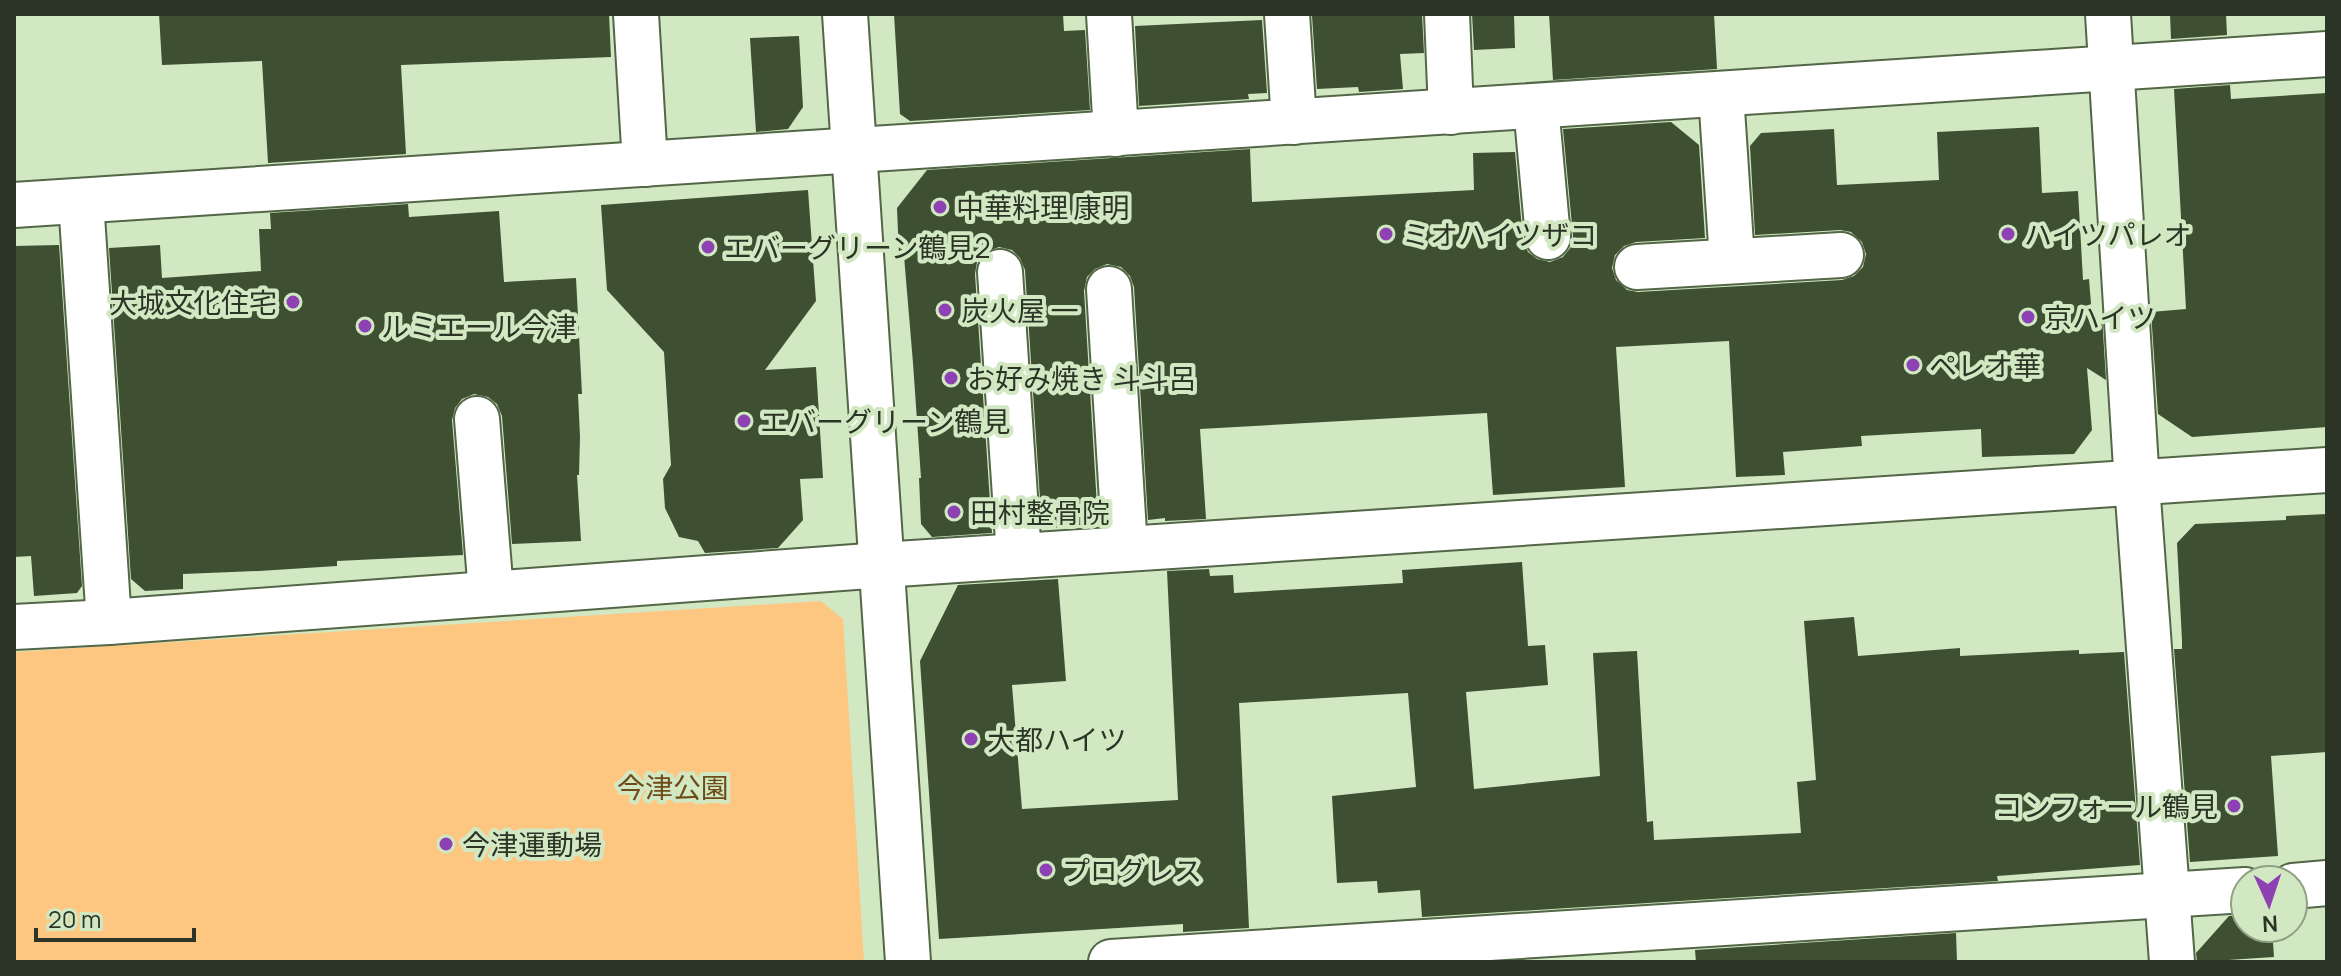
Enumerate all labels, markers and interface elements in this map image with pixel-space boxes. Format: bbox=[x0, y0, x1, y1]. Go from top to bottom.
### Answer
place label: 中華料理 康明 bbox=[956, 188, 1130, 226]
marker: 中華料理 康明 bbox=[931, 198, 949, 216]
place label: ミオハイツザコ bbox=[1402, 215, 1597, 253]
place label: ハイツパレオ bbox=[2024, 215, 2191, 253]
marker: ミオハイツザコ bbox=[1377, 225, 1395, 243]
marker: ハイツパレオ bbox=[1999, 225, 2017, 243]
place label: エバーグリーン鶴見2 bbox=[724, 228, 991, 266]
marker: エバーグリーン鶴見2 bbox=[699, 238, 717, 256]
place label: 大城文化住宅 bbox=[109, 283, 277, 321]
place label: 炭火屋 一 bbox=[961, 291, 1079, 329]
marker: 大城文化住宅 bbox=[284, 293, 302, 311]
place label: 京ハイツ bbox=[2044, 298, 2155, 336]
marker: 炭火屋 一 bbox=[936, 301, 954, 319]
place label: ルミエール今津 bbox=[381, 307, 577, 345]
marker: 京ハイツ bbox=[2019, 308, 2037, 326]
marker: ルミエール今津 bbox=[356, 317, 374, 335]
place label: ペレオ華 bbox=[1929, 346, 2041, 384]
marker: ペレオ華 bbox=[1904, 356, 1922, 374]
place label: お好み焼き 斗斗呂 bbox=[967, 359, 1197, 397]
marker: お好み焼き 斗斗呂 bbox=[942, 369, 960, 387]
place label: エバーグリーン鶴見 bbox=[760, 402, 1011, 440]
marker: エバーグリーン鶴見 bbox=[735, 412, 753, 430]
place label: 田村整骨院 bbox=[970, 493, 1110, 531]
marker: 田村整骨院 bbox=[945, 503, 963, 521]
place label: 大都ハイツ bbox=[987, 720, 1126, 758]
marker: 大都ハイツ bbox=[962, 730, 980, 748]
park label: 今津公園 bbox=[617, 768, 729, 806]
place label: コンフォール鶴見 bbox=[1995, 787, 2218, 825]
marker: コンフォール鶴見 bbox=[2225, 797, 2243, 815]
place label: 今津運動場 bbox=[462, 825, 602, 863]
marker: 今津運動場 bbox=[437, 835, 455, 853]
place label: プログレス bbox=[1062, 851, 1202, 889]
marker: プログレス bbox=[1037, 861, 1055, 879]
north arrow bbox=[2229, 864, 2309, 944]
scale bar bbox=[36, 892, 194, 942]
text: 20 m bbox=[48, 902, 101, 935]
text: N bbox=[2261, 909, 2279, 939]

